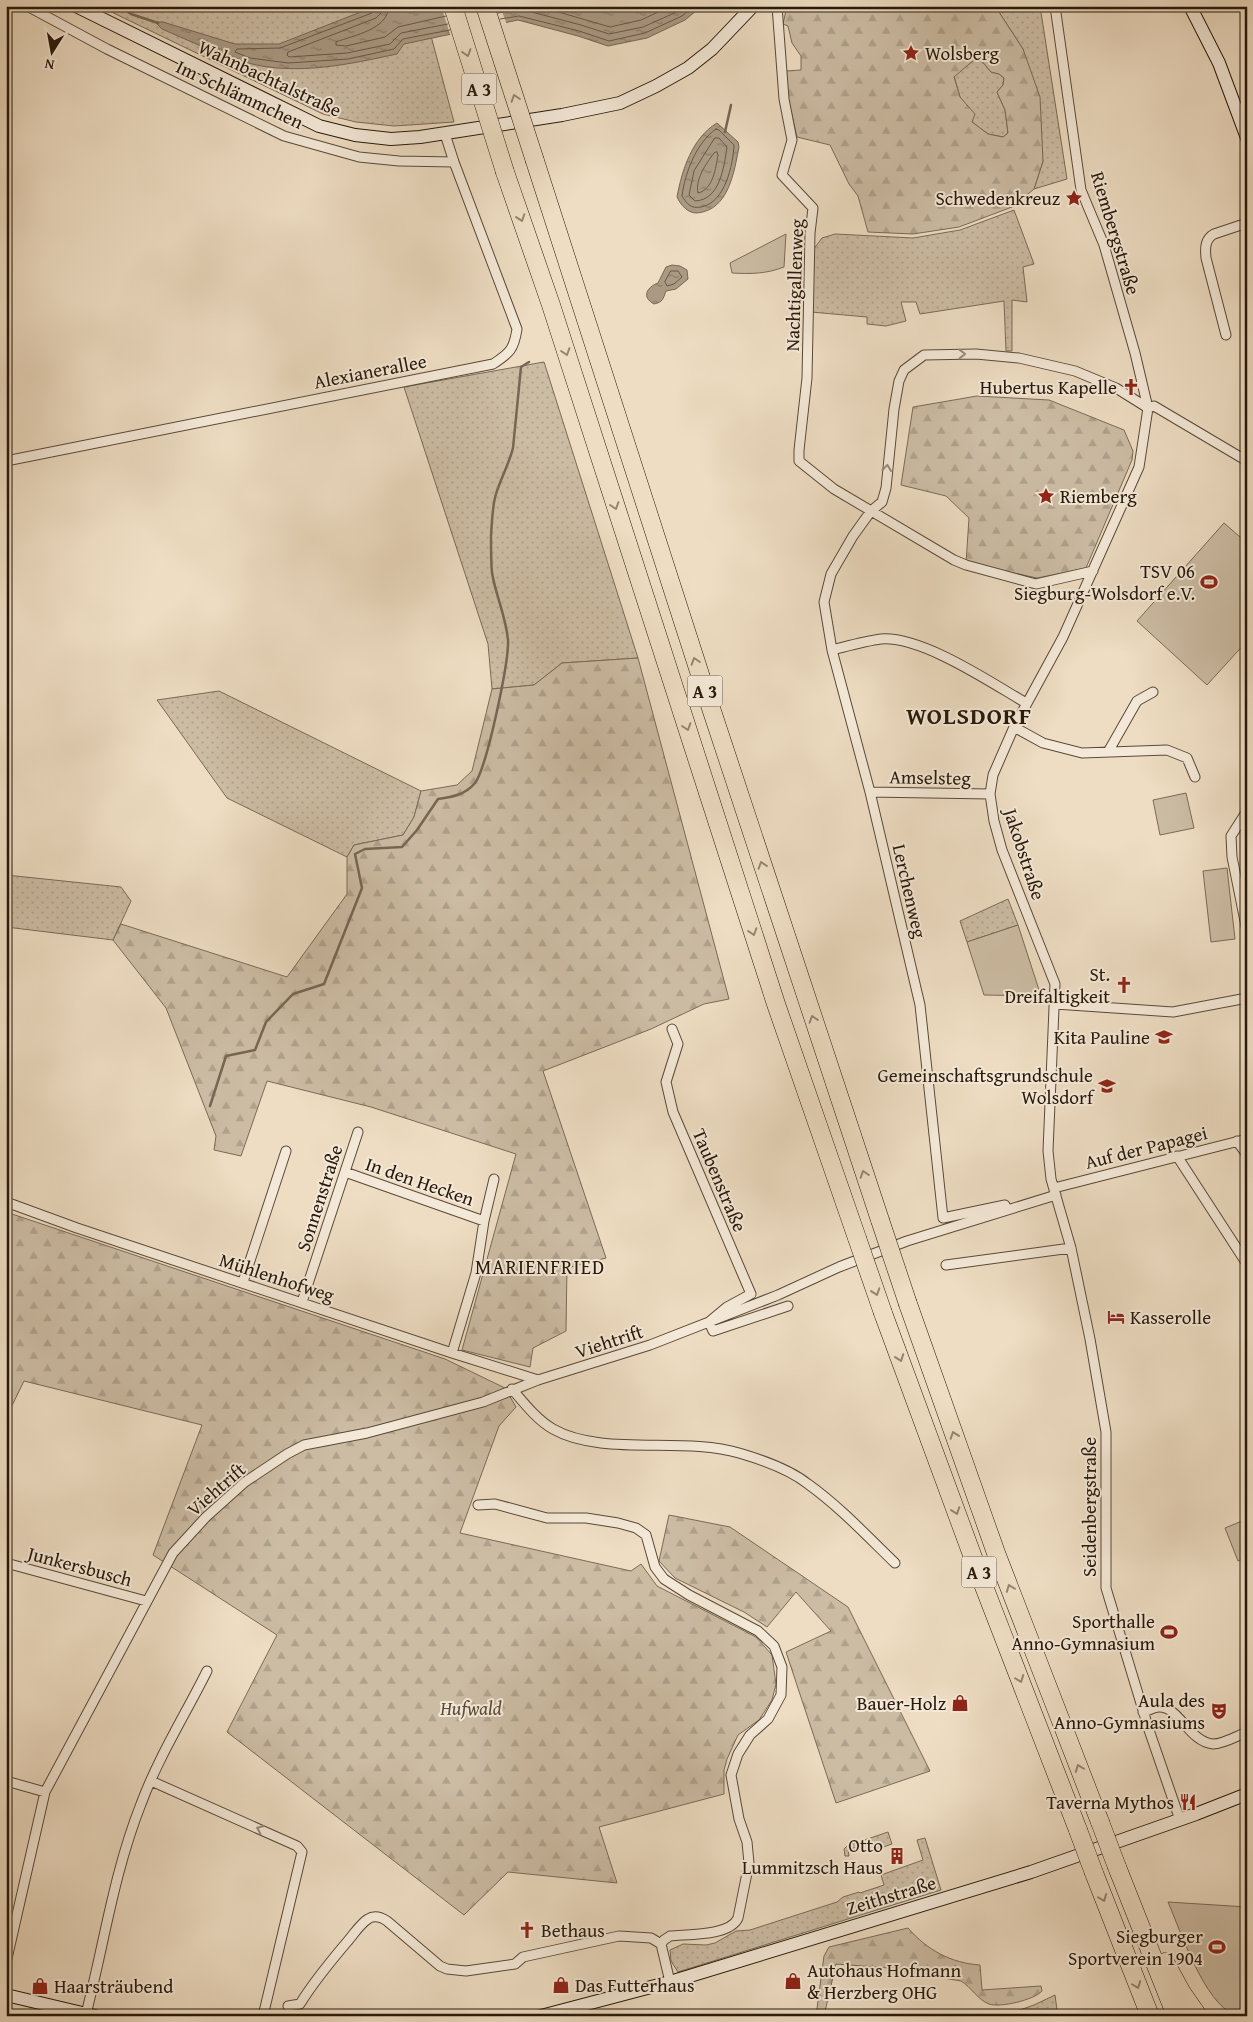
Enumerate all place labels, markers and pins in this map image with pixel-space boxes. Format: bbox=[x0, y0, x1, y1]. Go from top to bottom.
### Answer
place label: Wolsberg bbox=[925, 39, 1000, 67]
place icon: Wolsberg bbox=[901, 43, 921, 63]
place label: Schwedenkreuz bbox=[935, 184, 1060, 212]
place icon: Schwedenkreuz bbox=[1064, 188, 1084, 208]
place label: Hubertus Kapelle bbox=[980, 373, 1117, 401]
church icon: Hubertus Kapelle bbox=[1121, 377, 1141, 397]
place label: Riemberg bbox=[1060, 482, 1137, 510]
place icon: Riemberg bbox=[1036, 486, 1056, 506]
place label: TSV 06 Siegburg-Wolsdorf e.V. bbox=[1014, 557, 1195, 607]
sports icon: TSV 06 Siegburg-Wolsdorf e.V. bbox=[1199, 572, 1219, 592]
place label: St. Dreifaltigkeit bbox=[1005, 960, 1110, 1010]
church icon: St. Dreifaltigkeit bbox=[1114, 975, 1134, 995]
place label: Kita Pauline bbox=[1054, 1023, 1150, 1051]
school or university icon: Kita Pauline bbox=[1154, 1027, 1174, 1047]
place label: Gemeinschaftsgrundschule Wolsdorf bbox=[878, 1061, 1095, 1111]
school or university icon: Gemeinschaftsgrundschule Wolsdorf bbox=[1097, 1076, 1117, 1096]
place label: Kasserolle bbox=[1130, 1303, 1211, 1331]
hotel icon: Kasserolle bbox=[1106, 1307, 1126, 1327]
place label: Sporthalle Anno-Gymnasium bbox=[1011, 1607, 1155, 1657]
sports icon: Sporthalle Anno-Gymnasium bbox=[1159, 1622, 1179, 1642]
place label: Aula des Anno-Gymnasiums bbox=[1054, 1686, 1205, 1736]
place label: Bauer-Holz bbox=[857, 1689, 946, 1717]
shop icon: Bauer-Holz bbox=[950, 1693, 970, 1713]
theatre icon: Aula des Anno-Gymnasiums bbox=[1209, 1701, 1229, 1721]
place label: Taverna Mythos bbox=[1046, 1788, 1174, 1816]
restaurant icon: Taverna Mythos bbox=[1178, 1792, 1198, 1812]
place label: Otto Lummitzsch Haus bbox=[742, 1831, 883, 1881]
building icon: Otto Lummitzsch Haus bbox=[887, 1846, 907, 1866]
place label: Bethaus bbox=[541, 1916, 605, 1944]
church icon: Bethaus bbox=[517, 1920, 537, 1940]
place label: Siegburger Sportverein 1904 bbox=[1068, 1922, 1203, 1972]
sports icon: Siegburger Sportverein 1904 bbox=[1207, 1937, 1227, 1957]
place label: Autohaus Hofmann & Herzberg OHG bbox=[807, 1956, 961, 2006]
place label: Das Futterhaus bbox=[575, 1971, 694, 1999]
shop icon: Autohaus Hofmann & Herzberg OHG bbox=[783, 1971, 803, 1991]
place label: Haarsträubend bbox=[54, 1972, 174, 2000]
shop icon: Das Futterhaus bbox=[551, 1975, 571, 1995]
shop icon: Haarsträubend bbox=[30, 1976, 50, 1996]

